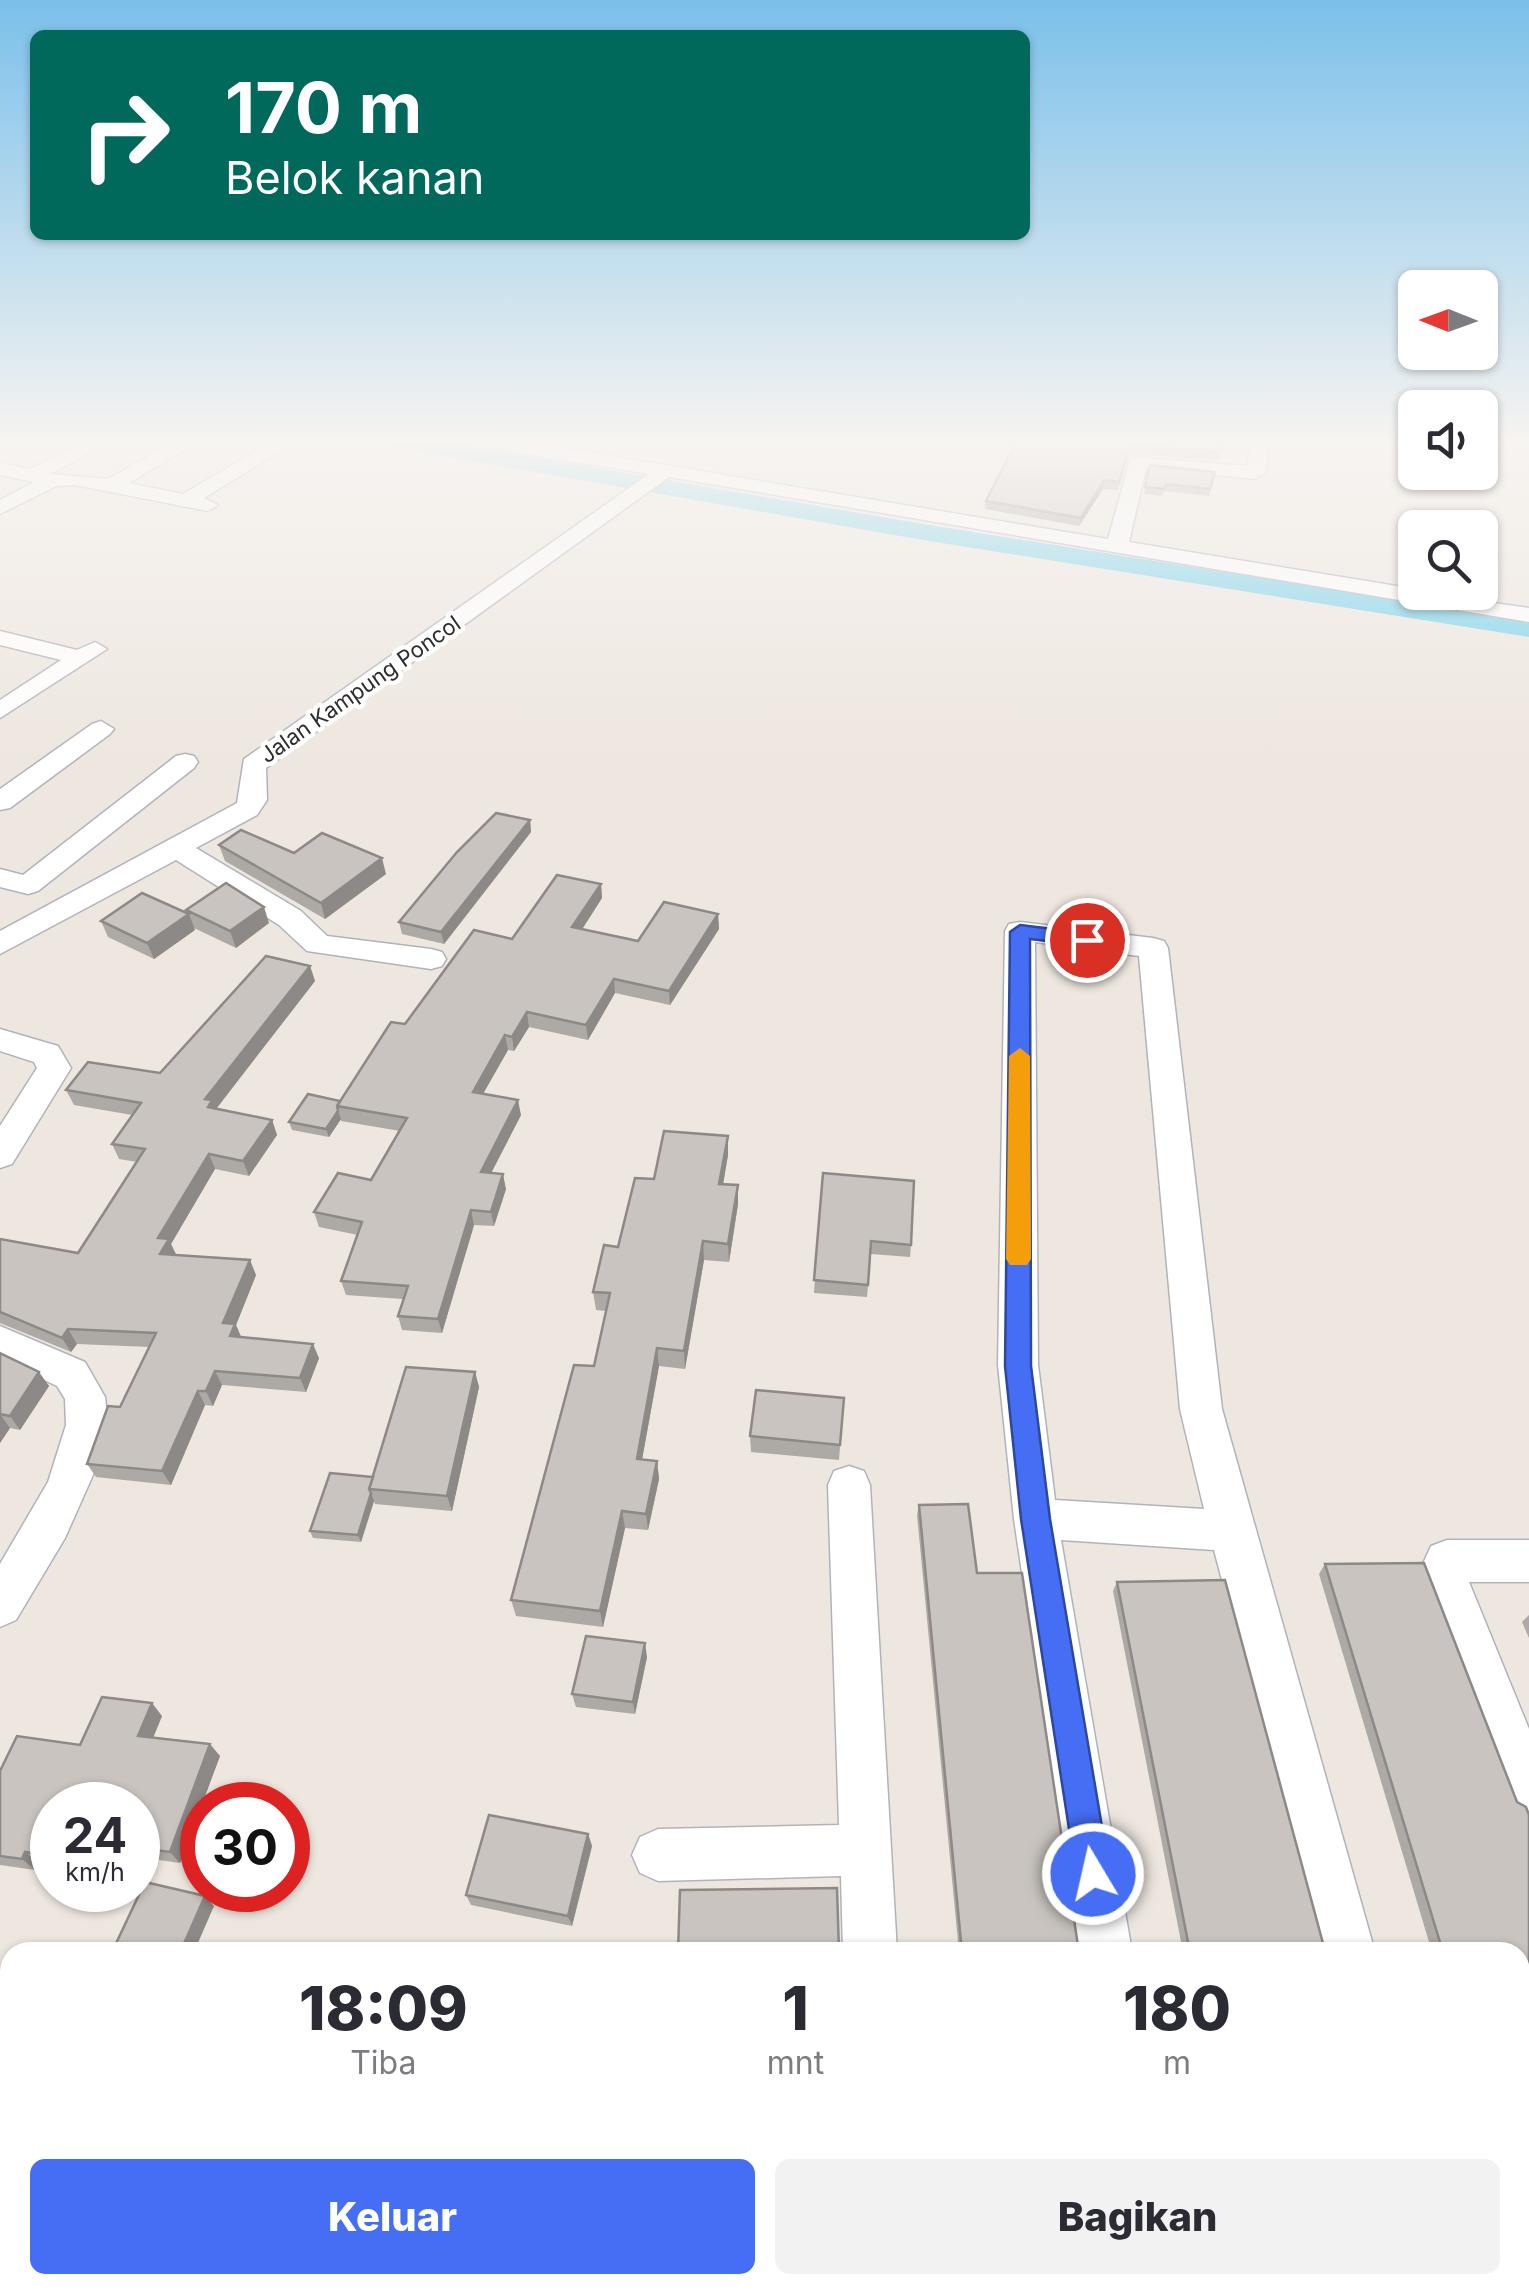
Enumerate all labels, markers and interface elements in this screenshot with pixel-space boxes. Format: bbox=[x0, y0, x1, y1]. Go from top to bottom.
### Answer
text: 170 m bbox=[225, 65, 422, 150]
icon: right bbox=[60, 70, 190, 200]
text: Belok kanan bbox=[225, 150, 484, 205]
north arrow bbox=[1398, 270, 1498, 370]
map controls bbox=[1398, 270, 1498, 610]
button: sound bbox=[1398, 390, 1498, 490]
button: search bbox=[1398, 510, 1498, 610]
street label: Jalan Kampung Poncol bbox=[255, 610, 465, 768]
pin bbox=[1045, 898, 1130, 983]
icon: arrive bbox=[1060, 913, 1115, 968]
speed limit sign: 30 bbox=[180, 1782, 310, 1912]
text: 24 bbox=[63, 1805, 127, 1865]
position arrow bbox=[1041, 1822, 1145, 1926]
text: km/h bbox=[65, 1857, 125, 1887]
text: 18:09 bbox=[299, 1972, 468, 2044]
text: 1 bbox=[782, 1972, 809, 2044]
text: 180 bbox=[1123, 1972, 1231, 2044]
text: Tiba bbox=[350, 2043, 416, 2082]
text: mnt bbox=[767, 2043, 824, 2082]
text: m bbox=[1163, 2043, 1191, 2082]
button: Keluar bbox=[30, 2159, 755, 2274]
button: Bagikan bbox=[775, 2159, 1500, 2274]

